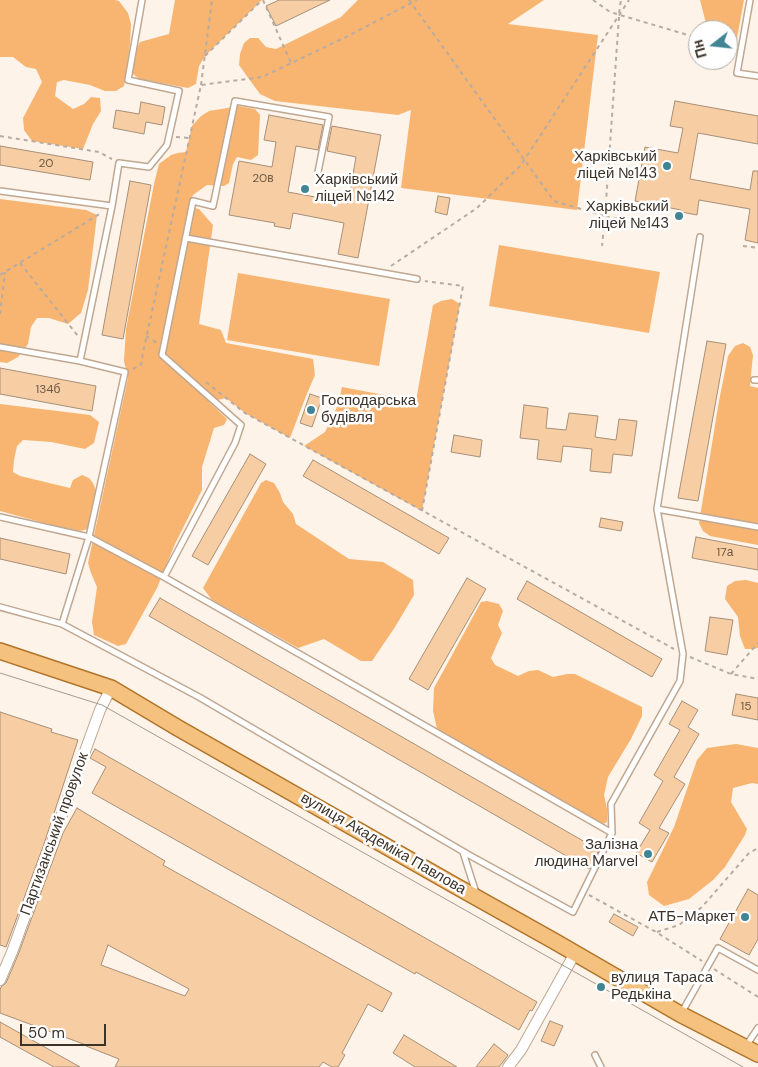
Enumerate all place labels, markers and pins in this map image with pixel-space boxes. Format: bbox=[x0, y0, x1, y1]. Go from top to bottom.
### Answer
place label: Харківський ліцей №143 bbox=[574, 148, 657, 183]
marker: Харківський ліцей №143 bbox=[661, 160, 673, 172]
place label: Харківський ліцей №142 bbox=[315, 171, 398, 206]
marker: Харківський ліцей №142 bbox=[299, 183, 311, 195]
place label: Харківьский ліцей №143 bbox=[586, 198, 669, 233]
marker: Харківьский ліцей №143 bbox=[673, 210, 685, 222]
place label: Господарська будівля bbox=[321, 392, 416, 427]
marker: Господарська будівля bbox=[305, 404, 317, 416]
place label: Залізна людина Marvel bbox=[535, 836, 638, 871]
marker: Залізна людина Marvel bbox=[642, 848, 654, 860]
place label: АТБ-Маркет bbox=[648, 908, 735, 926]
marker: АТБ-Маркет bbox=[739, 911, 751, 923]
place label: вулиця Тараса Редькіна bbox=[611, 969, 713, 1004]
marker: вулиця Тараса Редькіна bbox=[595, 981, 607, 993]

